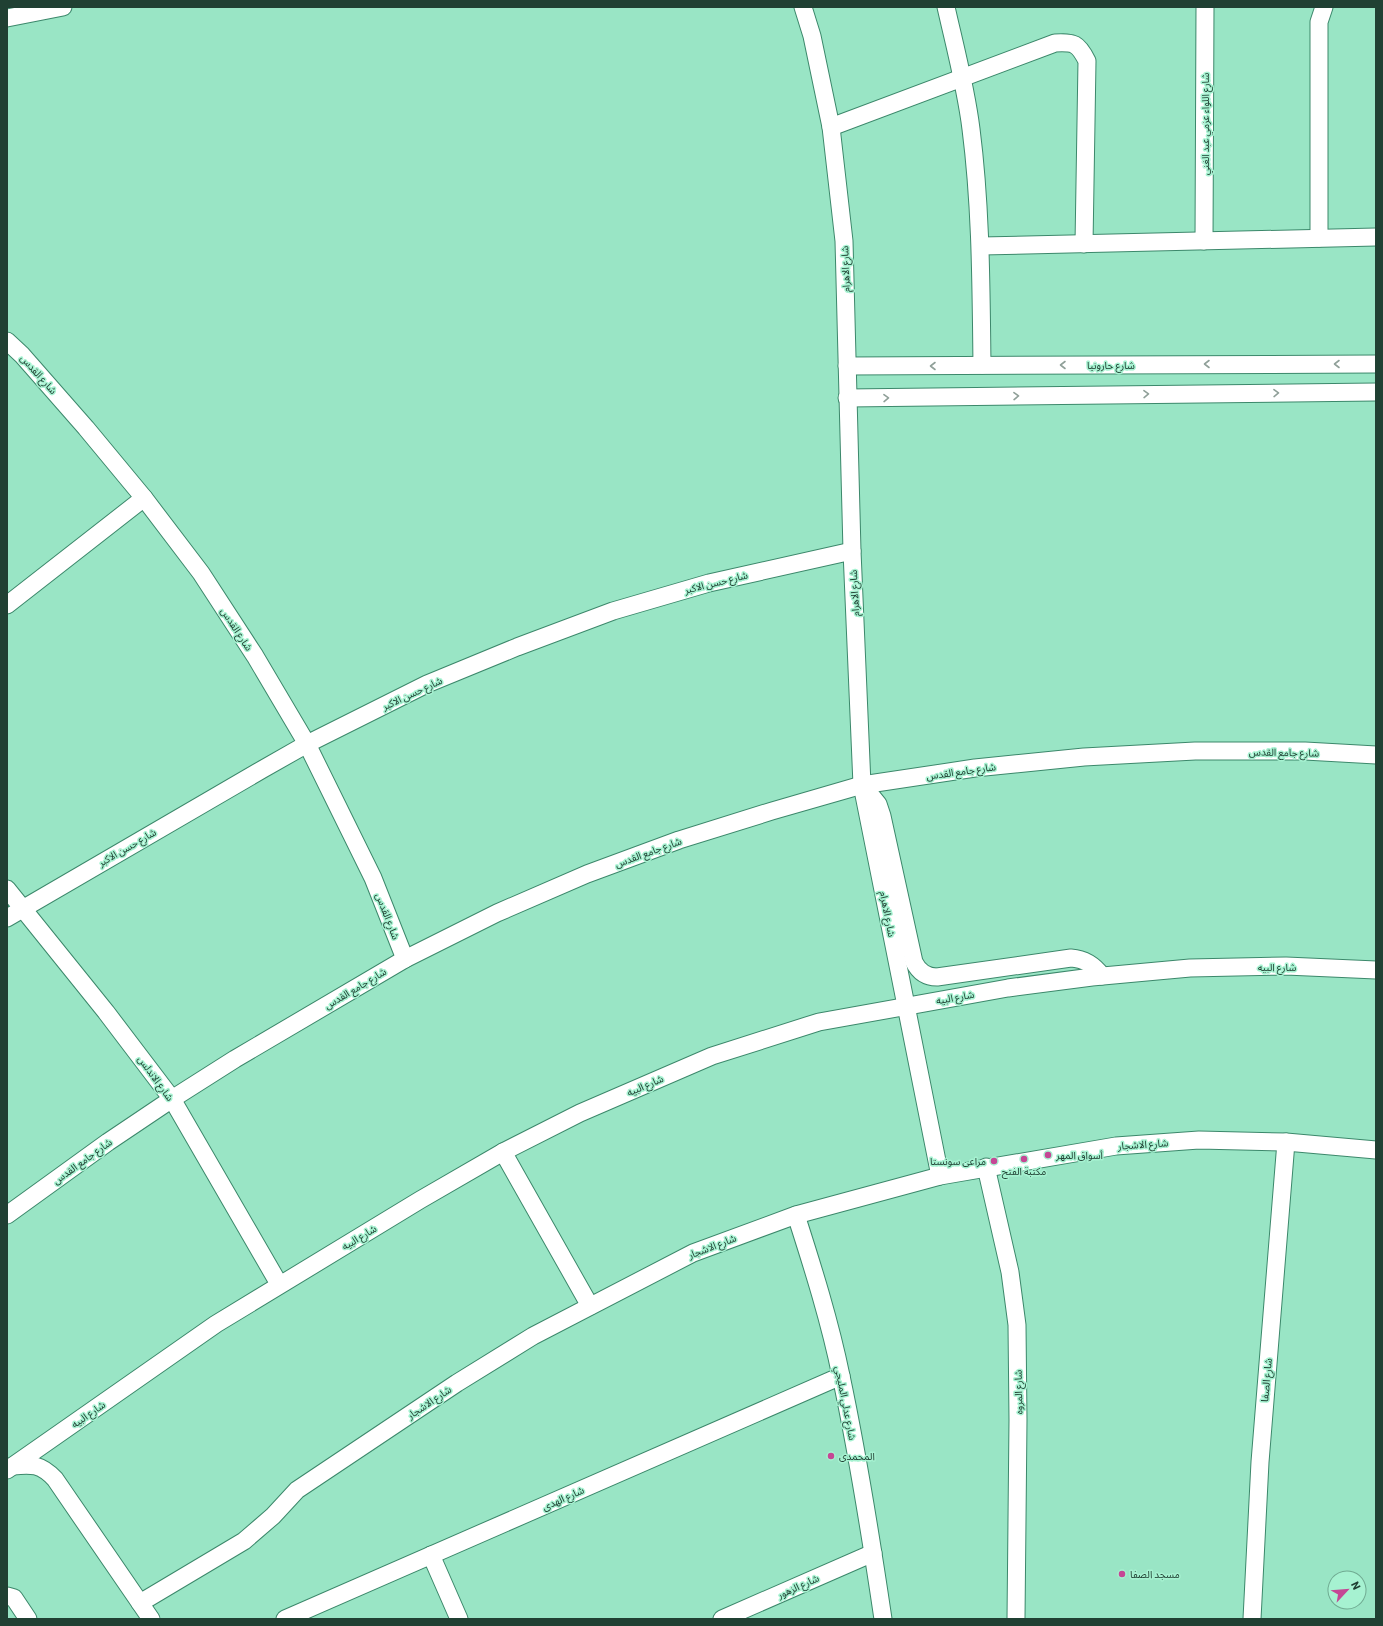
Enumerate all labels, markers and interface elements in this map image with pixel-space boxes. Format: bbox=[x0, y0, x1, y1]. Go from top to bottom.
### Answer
street label: شارع اللواء عزمي عبد الغني bbox=[1199, 73, 1213, 175]
street label: شارع الاهرام bbox=[838, 245, 855, 292]
street label: شارع القدس bbox=[17, 352, 60, 398]
street label: شارع حارونيا bbox=[1087, 359, 1135, 373]
one-way arrow bbox=[1204, 360, 1210, 369]
one-way arrow bbox=[1334, 360, 1340, 368]
one-way arrow bbox=[1060, 361, 1066, 369]
one-way arrow bbox=[930, 362, 936, 370]
one-way arrow bbox=[1273, 389, 1279, 397]
one-way arrow bbox=[1143, 390, 1149, 398]
one-way arrow bbox=[1013, 392, 1019, 400]
one-way arrow bbox=[883, 393, 889, 402]
street label: شارع حسن الاكبر bbox=[682, 568, 750, 598]
street label: شارع الاهرام bbox=[847, 569, 864, 616]
street label: شارع القدس bbox=[217, 605, 255, 654]
street label: شارع حسن الاكبر bbox=[379, 674, 445, 714]
street label: شارع جامع القدس bbox=[1249, 745, 1319, 761]
street label: شارع جامع القدس bbox=[925, 760, 997, 784]
street label: شارع حسن الاكبر bbox=[95, 826, 159, 871]
street label: شارع جامع القدس bbox=[613, 834, 684, 872]
street label: شارع الاهرام bbox=[875, 890, 898, 939]
street label: شارع القدس bbox=[372, 891, 402, 942]
street label: شارع البيه bbox=[1258, 961, 1296, 975]
street label: شارع جامع القدس bbox=[322, 965, 389, 1013]
street label: شارع البيه bbox=[935, 988, 975, 1008]
street label: شارع الاندلس bbox=[134, 1053, 177, 1104]
street label: شارع البيه bbox=[625, 1072, 666, 1100]
street label: شارع جامع القدس bbox=[50, 1135, 115, 1188]
street label: شارع الاشجار bbox=[1116, 1136, 1169, 1154]
place label: أسواق المهر bbox=[1055, 1149, 1103, 1162]
marker: أسواق المهر bbox=[1043, 1150, 1053, 1160]
marker: مكتبة الفتح bbox=[1019, 1154, 1029, 1164]
place label: مراعى سونستا bbox=[930, 1155, 986, 1168]
marker: مراعى سونستا bbox=[989, 1156, 999, 1166]
place label: مكتبة الفتح bbox=[1002, 1165, 1046, 1179]
street label: شارع البيه bbox=[339, 1222, 380, 1254]
street label: شارع الاشجار bbox=[685, 1231, 739, 1263]
street label: شارع الصفا bbox=[1258, 1357, 1276, 1403]
street label: شارع عدلي المليجي bbox=[831, 1365, 859, 1442]
street label: شارع المروه bbox=[1012, 1369, 1026, 1414]
street label: شارع الاشجار bbox=[404, 1383, 455, 1423]
street label: شارع البيه bbox=[69, 1398, 108, 1432]
place label: المحمدى bbox=[839, 1450, 875, 1462]
marker: المحمدى bbox=[826, 1451, 836, 1461]
street label: شارع الهدى bbox=[540, 1483, 587, 1514]
place label: مسجد الصفا bbox=[1130, 1568, 1180, 1580]
marker: مسجد الصفا bbox=[1117, 1569, 1127, 1579]
north arrow bbox=[1327, 1570, 1367, 1610]
street label: شارع الزهور bbox=[774, 1571, 822, 1603]
text: N bbox=[1349, 1579, 1364, 1592]

